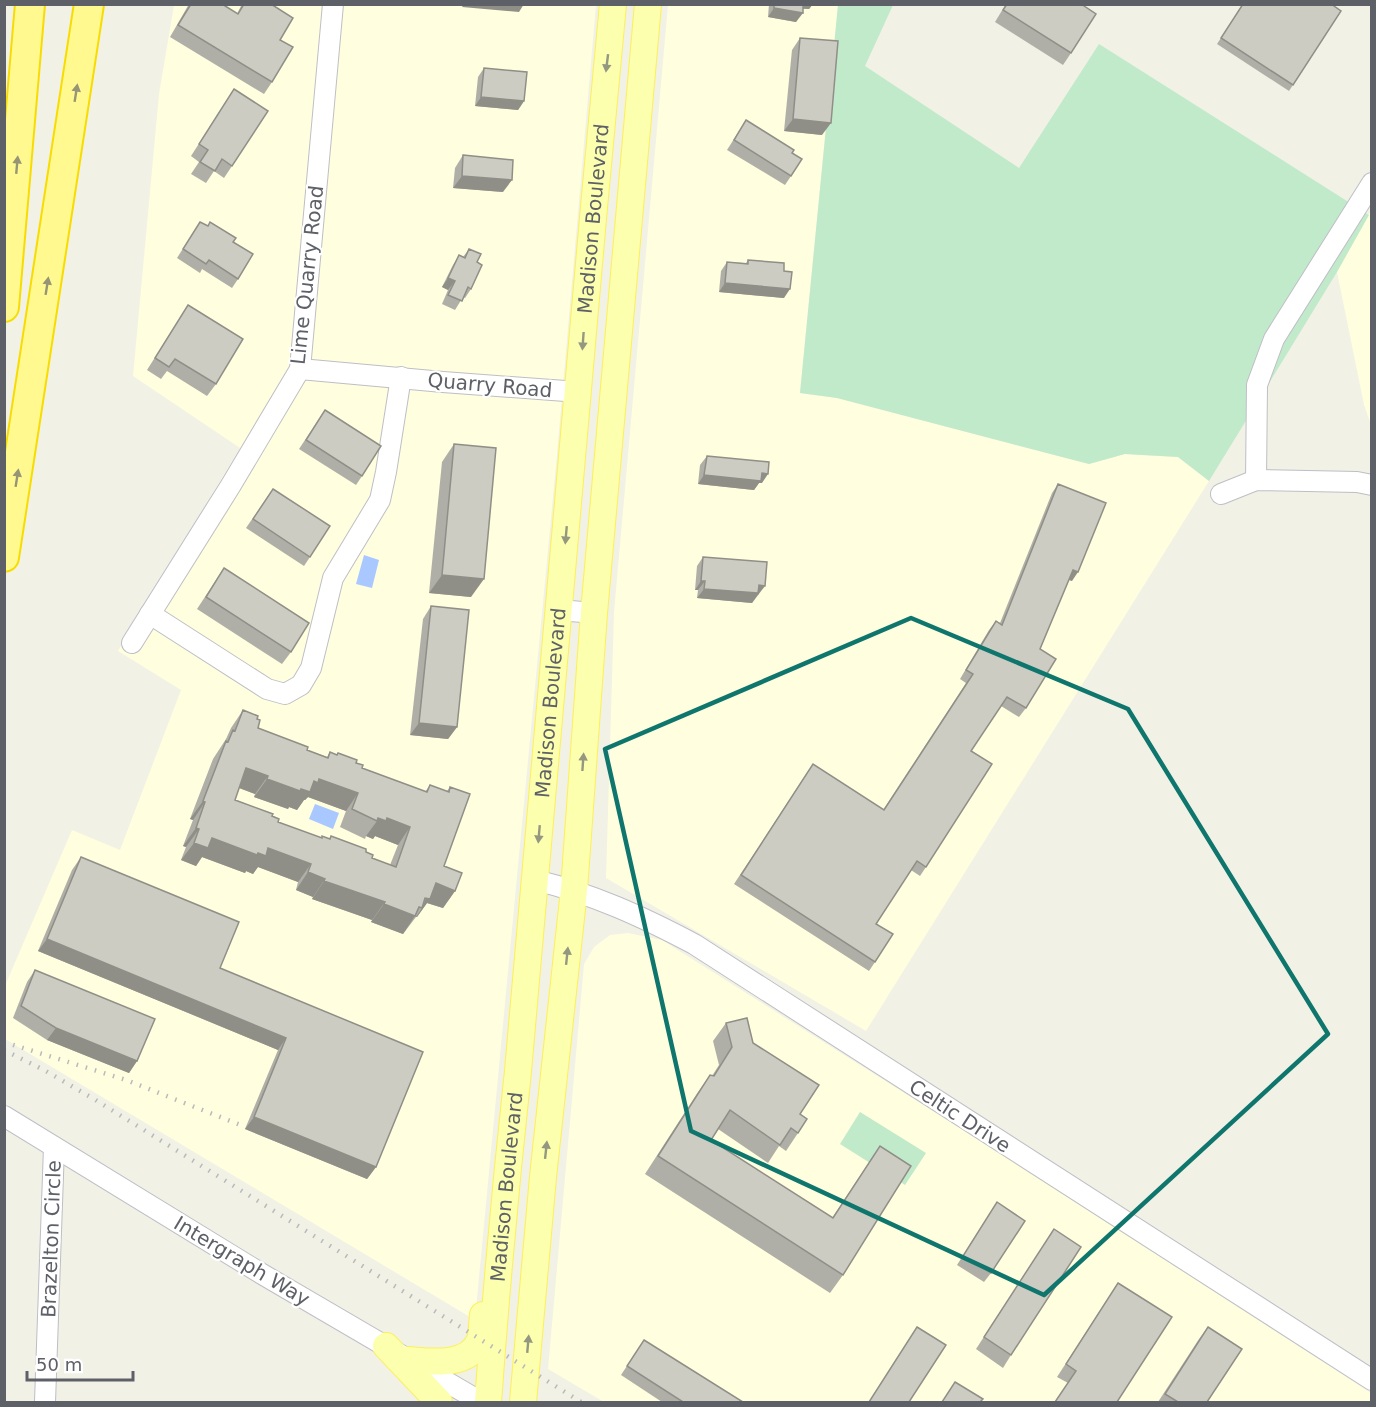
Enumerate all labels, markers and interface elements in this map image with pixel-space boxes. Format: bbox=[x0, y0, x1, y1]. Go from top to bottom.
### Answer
one-way arrow bbox=[603, 53, 612, 72]
one-way arrow bbox=[71, 83, 80, 102]
street label: Madison Boulevard bbox=[573, 123, 614, 315]
one-way arrow bbox=[12, 155, 22, 174]
street label: Lime Quarry Road bbox=[286, 184, 328, 366]
one-way arrow bbox=[42, 276, 51, 295]
one-way arrow bbox=[578, 331, 588, 350]
street label: Quarry Road bbox=[427, 368, 553, 402]
one-way arrow bbox=[13, 469, 22, 488]
one-way arrow bbox=[561, 525, 571, 544]
street label: Madison Boulevard bbox=[530, 607, 571, 799]
one-way arrow bbox=[578, 752, 588, 771]
one-way arrow bbox=[534, 824, 544, 843]
one-way arrow bbox=[562, 947, 572, 966]
street label: Celtic Drive bbox=[905, 1074, 1015, 1158]
street label: Madison Boulevard bbox=[486, 1091, 528, 1283]
one-way arrow bbox=[541, 1141, 551, 1160]
street label: Brazelton Circle bbox=[36, 1160, 66, 1318]
street label: Intergraph Way bbox=[170, 1211, 314, 1311]
one-way arrow bbox=[523, 1335, 533, 1354]
scale bar bbox=[27, 1344, 134, 1382]
text: 50 m bbox=[36, 1354, 82, 1375]

